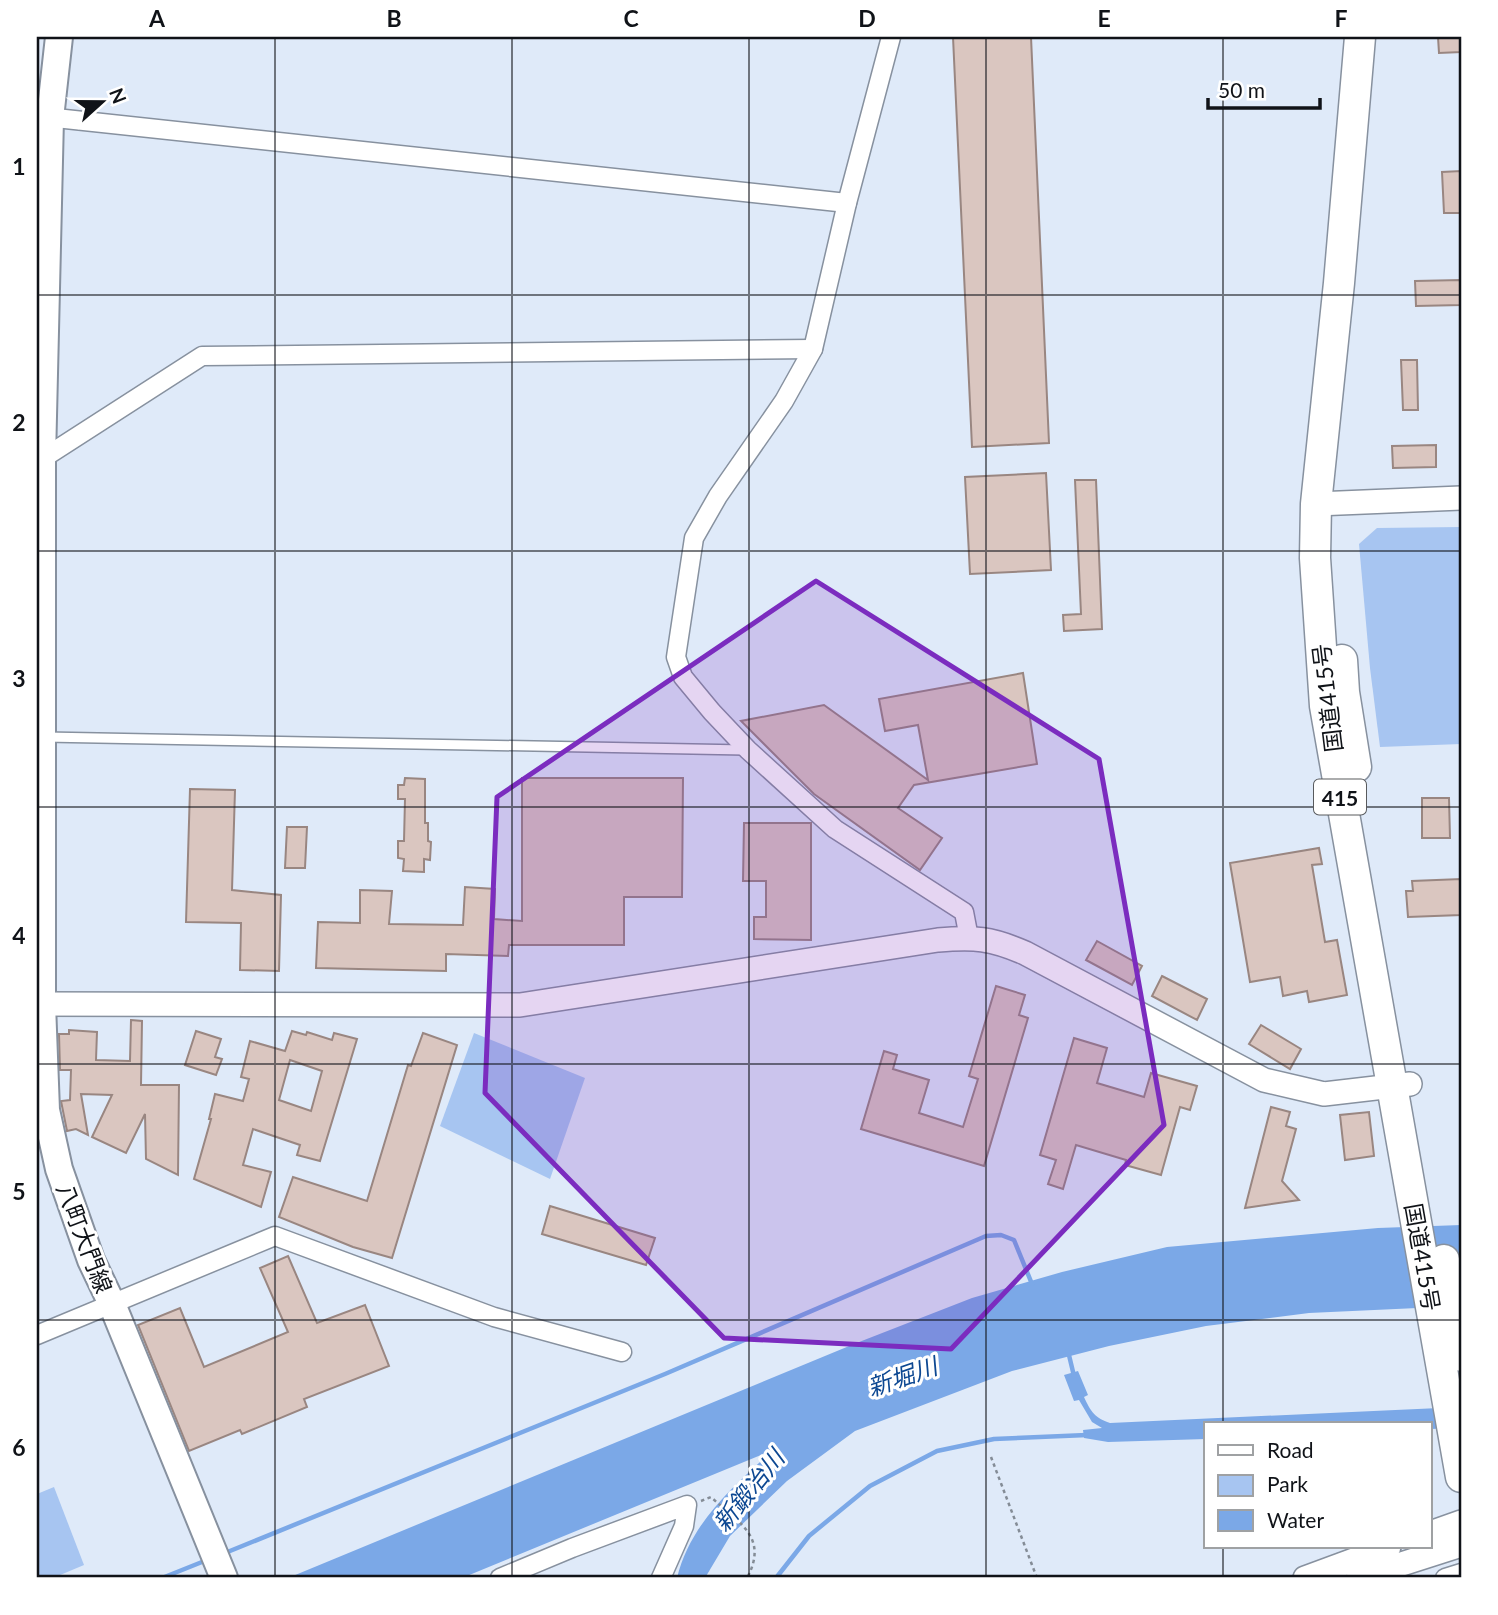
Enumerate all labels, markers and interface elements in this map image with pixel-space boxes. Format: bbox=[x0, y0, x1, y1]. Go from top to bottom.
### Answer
text: A bbox=[148, 4, 166, 32]
text: B bbox=[386, 4, 402, 32]
text: C bbox=[623, 4, 639, 32]
text: D bbox=[858, 4, 876, 32]
text: E bbox=[1097, 4, 1111, 32]
text: F bbox=[1334, 4, 1348, 32]
north arrow bbox=[66, 66, 136, 136]
scale bar bbox=[1208, 66, 1320, 110]
text: 50 m bbox=[1218, 77, 1265, 102]
text: N bbox=[105, 85, 132, 107]
text: 1 bbox=[12, 152, 26, 180]
text: 2 bbox=[12, 408, 26, 436]
street label: 国道415号 bbox=[1306, 642, 1348, 754]
text: 3 bbox=[12, 664, 26, 692]
road number: 415 bbox=[1314, 780, 1366, 814]
text: 4 bbox=[12, 921, 26, 949]
text: 5 bbox=[12, 1177, 26, 1205]
street label: 八町大門線 bbox=[51, 1179, 119, 1297]
street label: 国道415号 bbox=[1400, 1201, 1446, 1313]
water label: 新堀川 bbox=[863, 1350, 944, 1401]
legend bbox=[1204, 1422, 1432, 1548]
text: 6 bbox=[12, 1433, 26, 1461]
text: Road bbox=[1267, 1437, 1314, 1462]
water label: 新鍛冶川 bbox=[707, 1441, 791, 1536]
text: Park bbox=[1267, 1471, 1308, 1496]
text: Water bbox=[1267, 1507, 1324, 1532]

